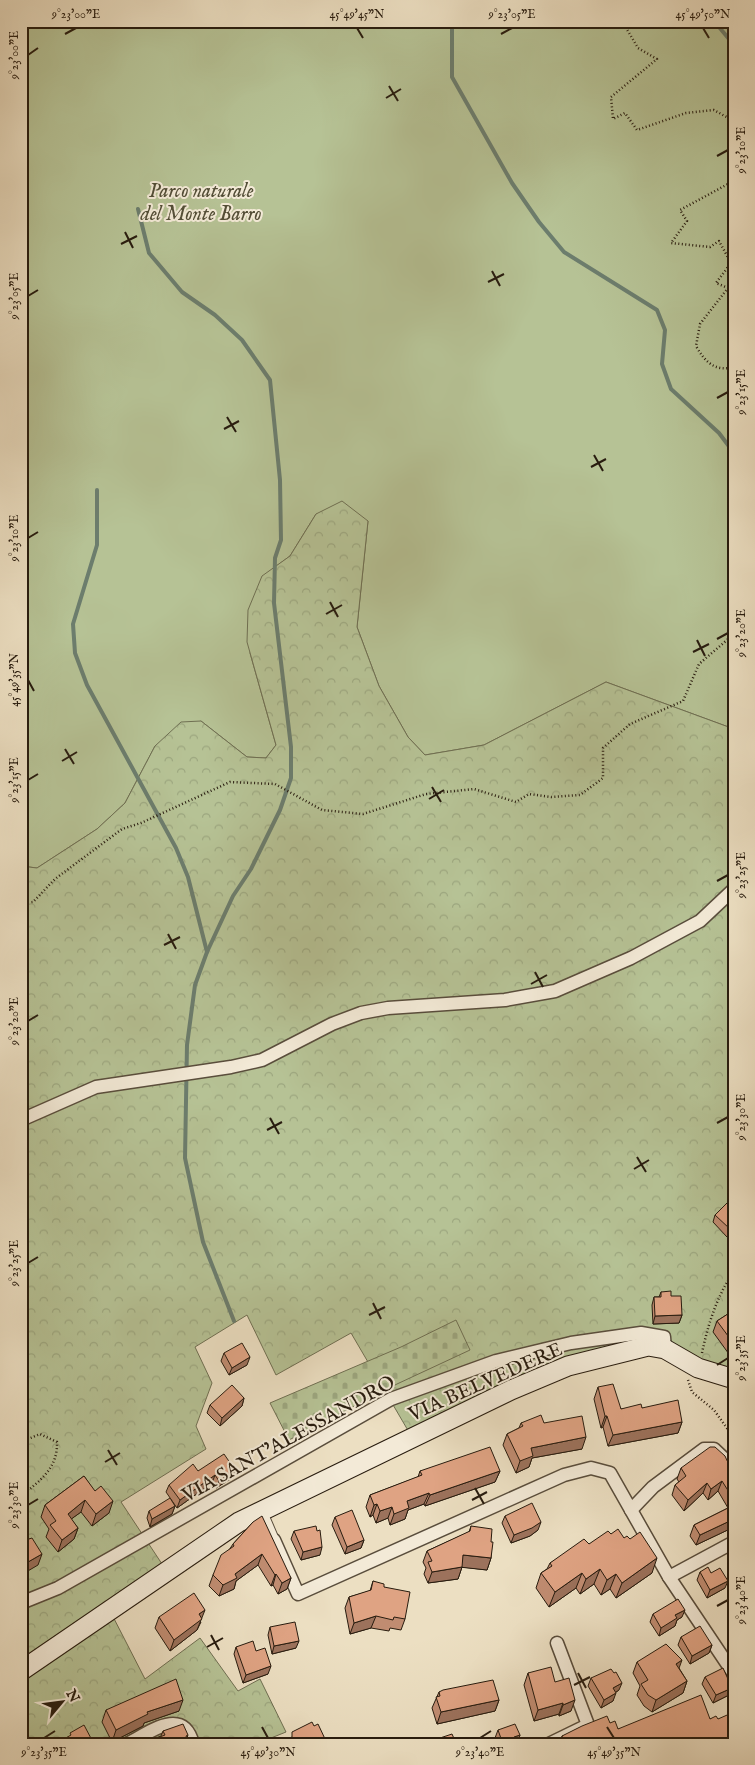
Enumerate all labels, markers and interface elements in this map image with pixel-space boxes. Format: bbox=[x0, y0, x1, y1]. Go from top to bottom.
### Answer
text: 9°23'00"E bbox=[51, 7, 100, 22]
text: 45°49'45"N bbox=[330, 7, 385, 22]
text: 9°23'05"E bbox=[488, 7, 535, 22]
text: 45°49'50"N bbox=[676, 7, 731, 22]
text: 9°23'00"E bbox=[7, 31, 22, 80]
text: 9°23'10"E bbox=[734, 126, 749, 175]
park label: Parco naturale del Monte Barro bbox=[140, 179, 261, 227]
text: 9°23'05"E bbox=[7, 273, 22, 320]
text: 9°23'15"E bbox=[734, 369, 749, 416]
text: 9°23'10"E bbox=[7, 514, 22, 563]
text: 9°23'20"E bbox=[734, 609, 749, 658]
text: 45°49'35"N bbox=[7, 653, 22, 707]
text: 9°23'15"E bbox=[7, 757, 22, 804]
text: 9°23'25"E bbox=[734, 852, 749, 899]
text: 9°23'20"E bbox=[7, 997, 22, 1046]
text: 9°23'30"E bbox=[734, 1093, 749, 1142]
text: 9°23'25"E bbox=[7, 1240, 22, 1287]
text: 9°23'35"E bbox=[734, 1335, 749, 1382]
street label: VIA BELVEDERE bbox=[404, 1337, 567, 1428]
street label: VIA SANT'ALESSANDRO bbox=[177, 1370, 400, 1509]
text: 9°23'30"E bbox=[7, 1481, 22, 1530]
text: 9°23'40"E bbox=[734, 1576, 749, 1625]
north arrow bbox=[38, 1678, 88, 1728]
text: N bbox=[61, 1686, 83, 1706]
text: 9°23'35"E bbox=[20, 1745, 67, 1760]
text: 45°49'30"N bbox=[240, 1745, 296, 1760]
text: 9°23'40"E bbox=[455, 1745, 504, 1760]
text: 45°49'35"N bbox=[587, 1745, 641, 1760]

